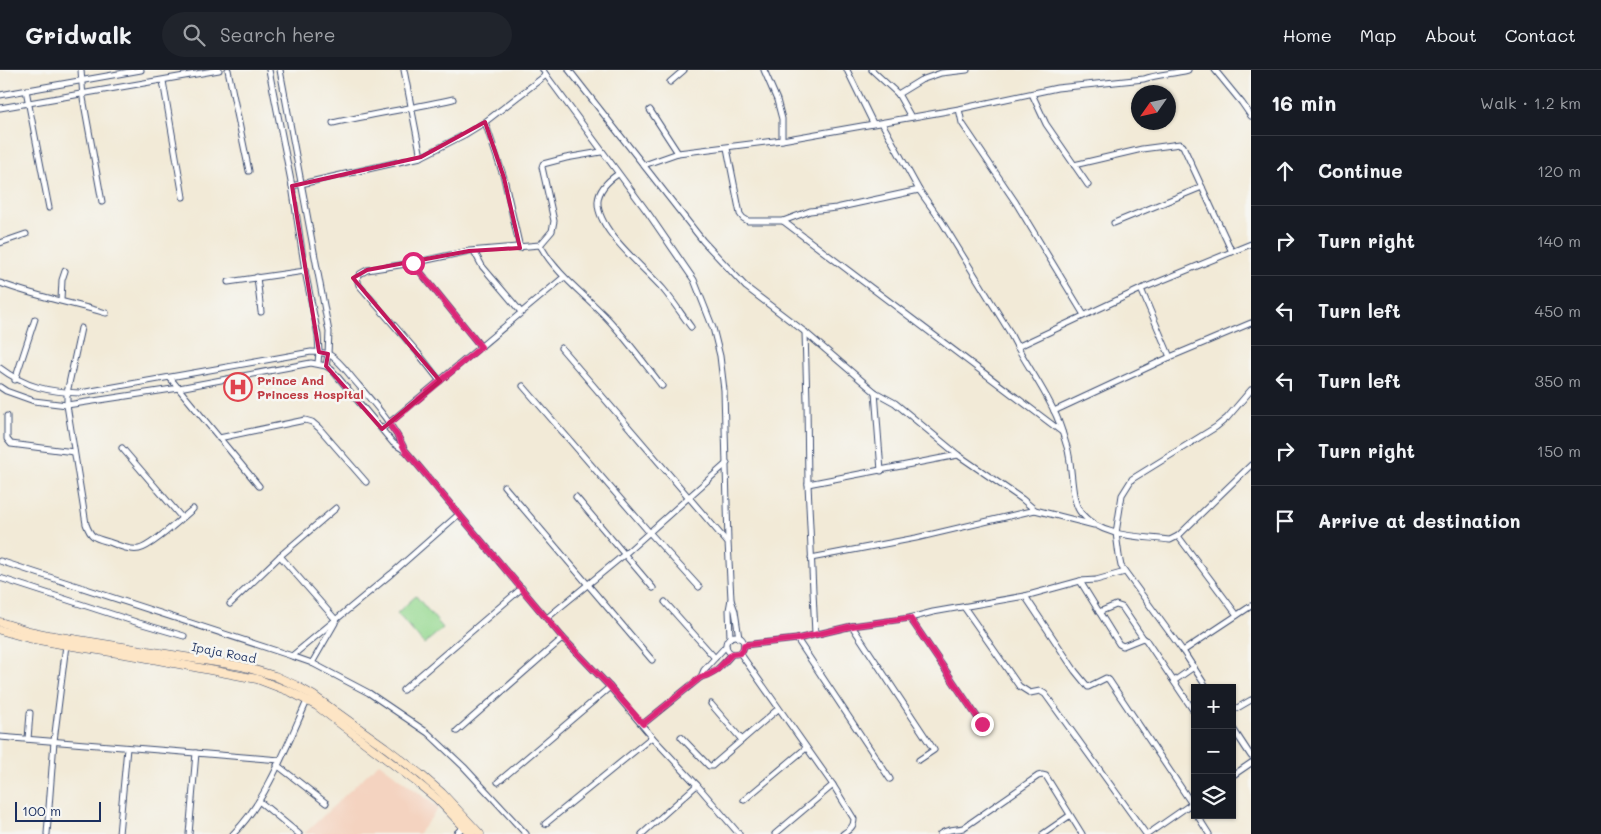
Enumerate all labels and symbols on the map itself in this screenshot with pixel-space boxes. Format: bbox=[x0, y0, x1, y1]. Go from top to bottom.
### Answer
north arrow bbox=[1131, 85, 1176, 130]
route start bbox=[402, 252, 425, 275]
hospital icon: Prince And Princess Hospital bbox=[223, 372, 253, 402]
place label: Prince And Princess Hospital bbox=[257, 372, 364, 402]
street label: Ipaja Road bbox=[190, 638, 258, 666]
route end bbox=[971, 713, 994, 736]
scale bar bbox=[15, 799, 101, 822]

